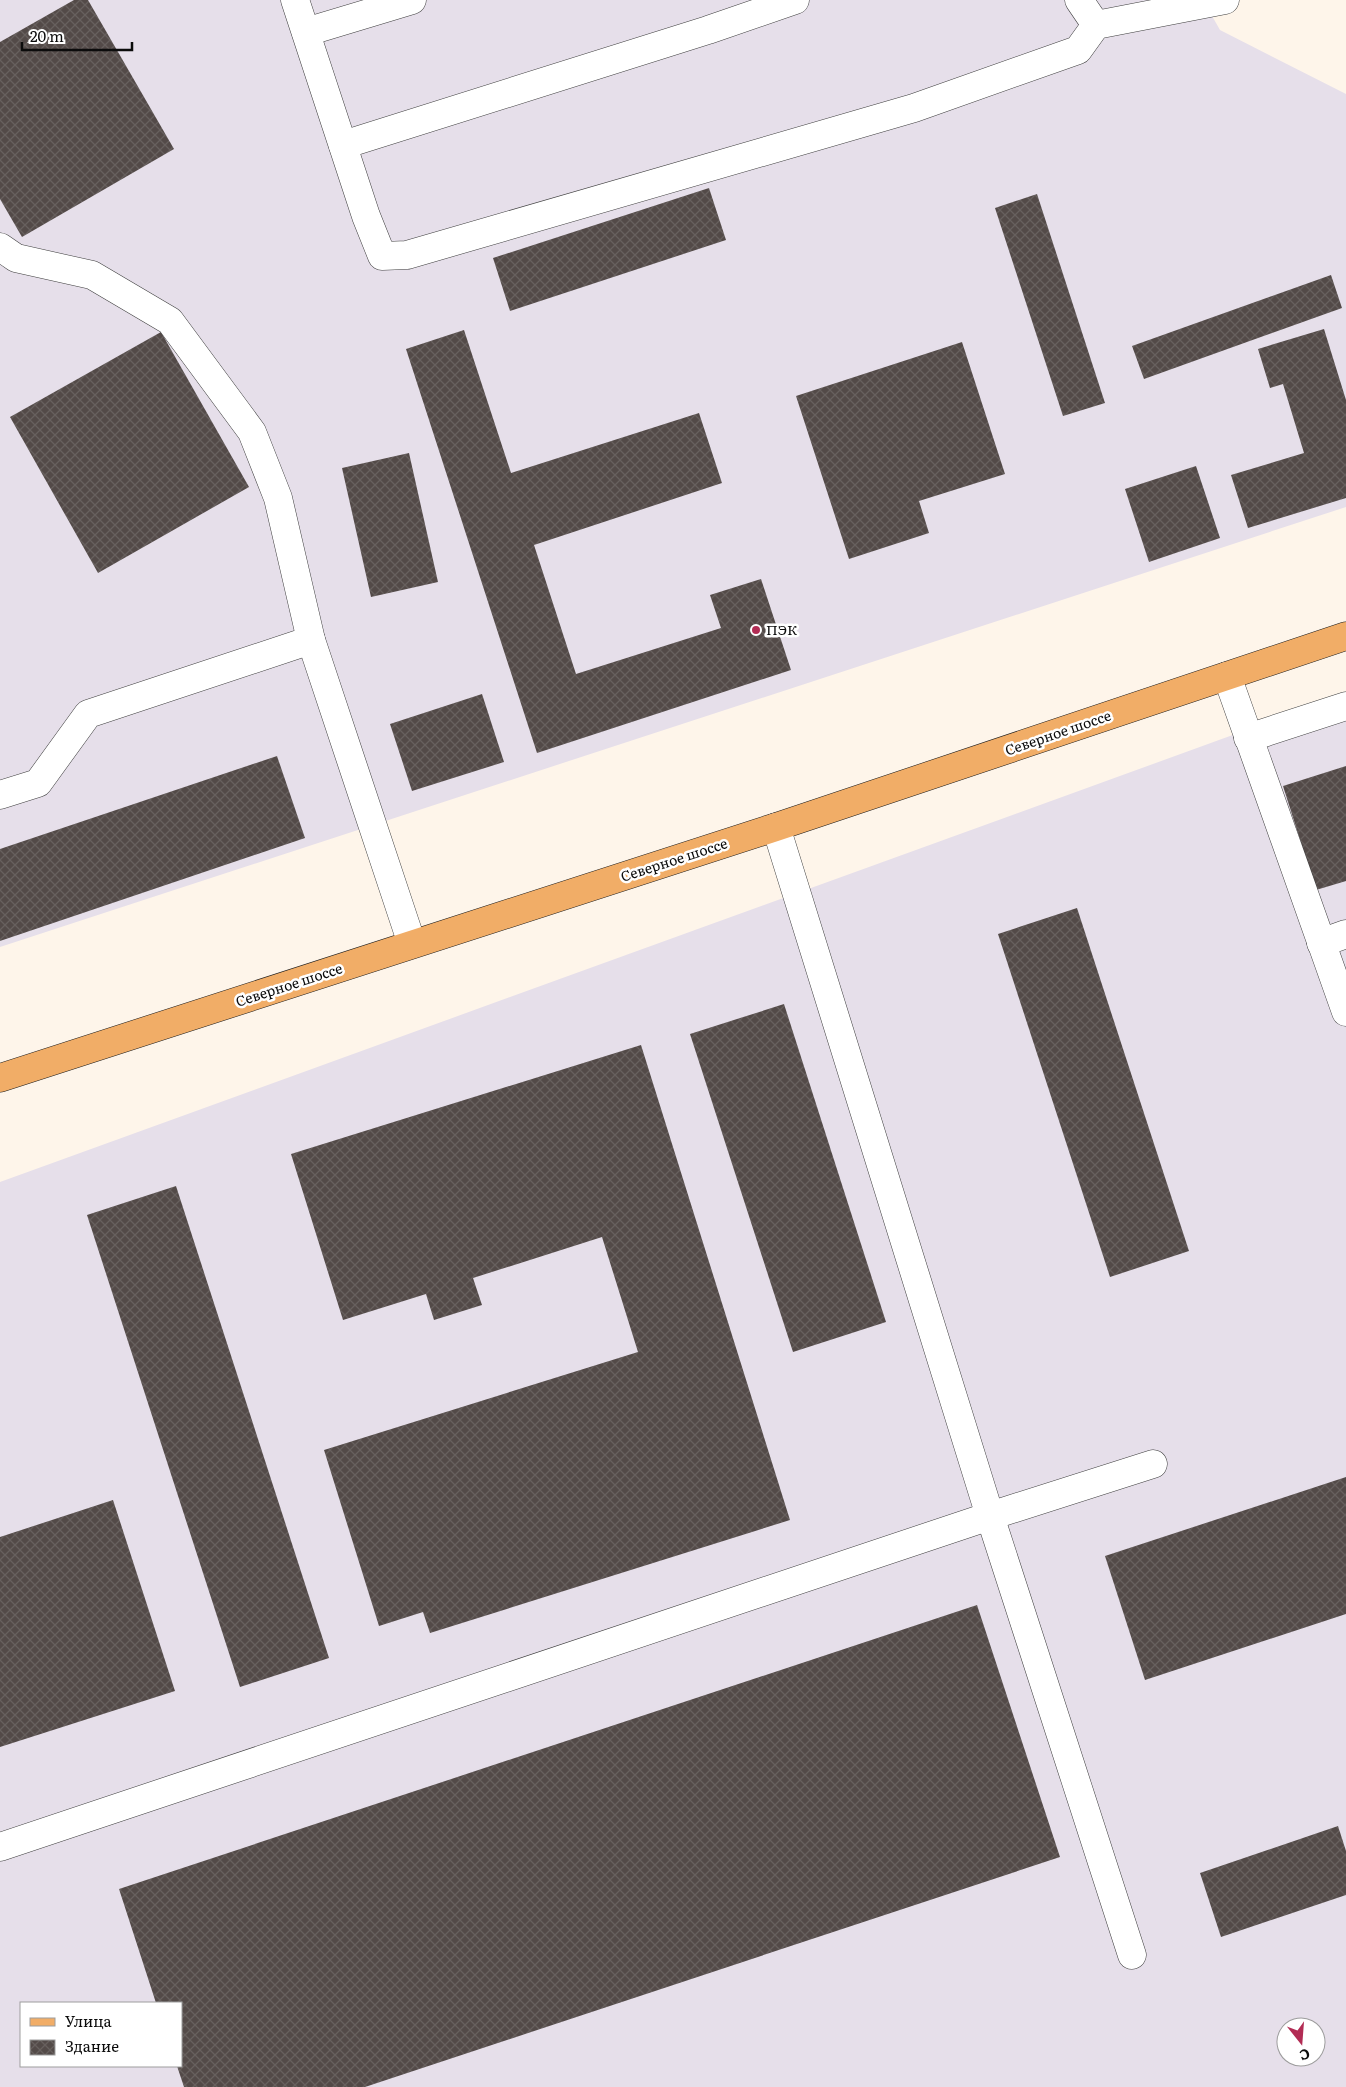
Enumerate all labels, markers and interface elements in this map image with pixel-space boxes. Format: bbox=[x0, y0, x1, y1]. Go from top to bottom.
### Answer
scale bar bbox=[22, 20, 132, 52]
text: 20 m bbox=[30, 24, 64, 47]
place label: ПЭК bbox=[766, 619, 798, 639]
marker: ПЭК bbox=[750, 624, 762, 636]
street label: Северное шоссе bbox=[1002, 705, 1113, 760]
street label: Северное шоссе bbox=[618, 832, 730, 886]
street label: Северное шоссе bbox=[233, 957, 345, 1011]
legend bbox=[20, 2002, 182, 2067]
text: Улица bbox=[65, 2009, 113, 2032]
north arrow bbox=[1276, 2017, 1326, 2067]
text: Здание bbox=[65, 2034, 119, 2057]
text: С bbox=[1297, 2044, 1313, 2066]

